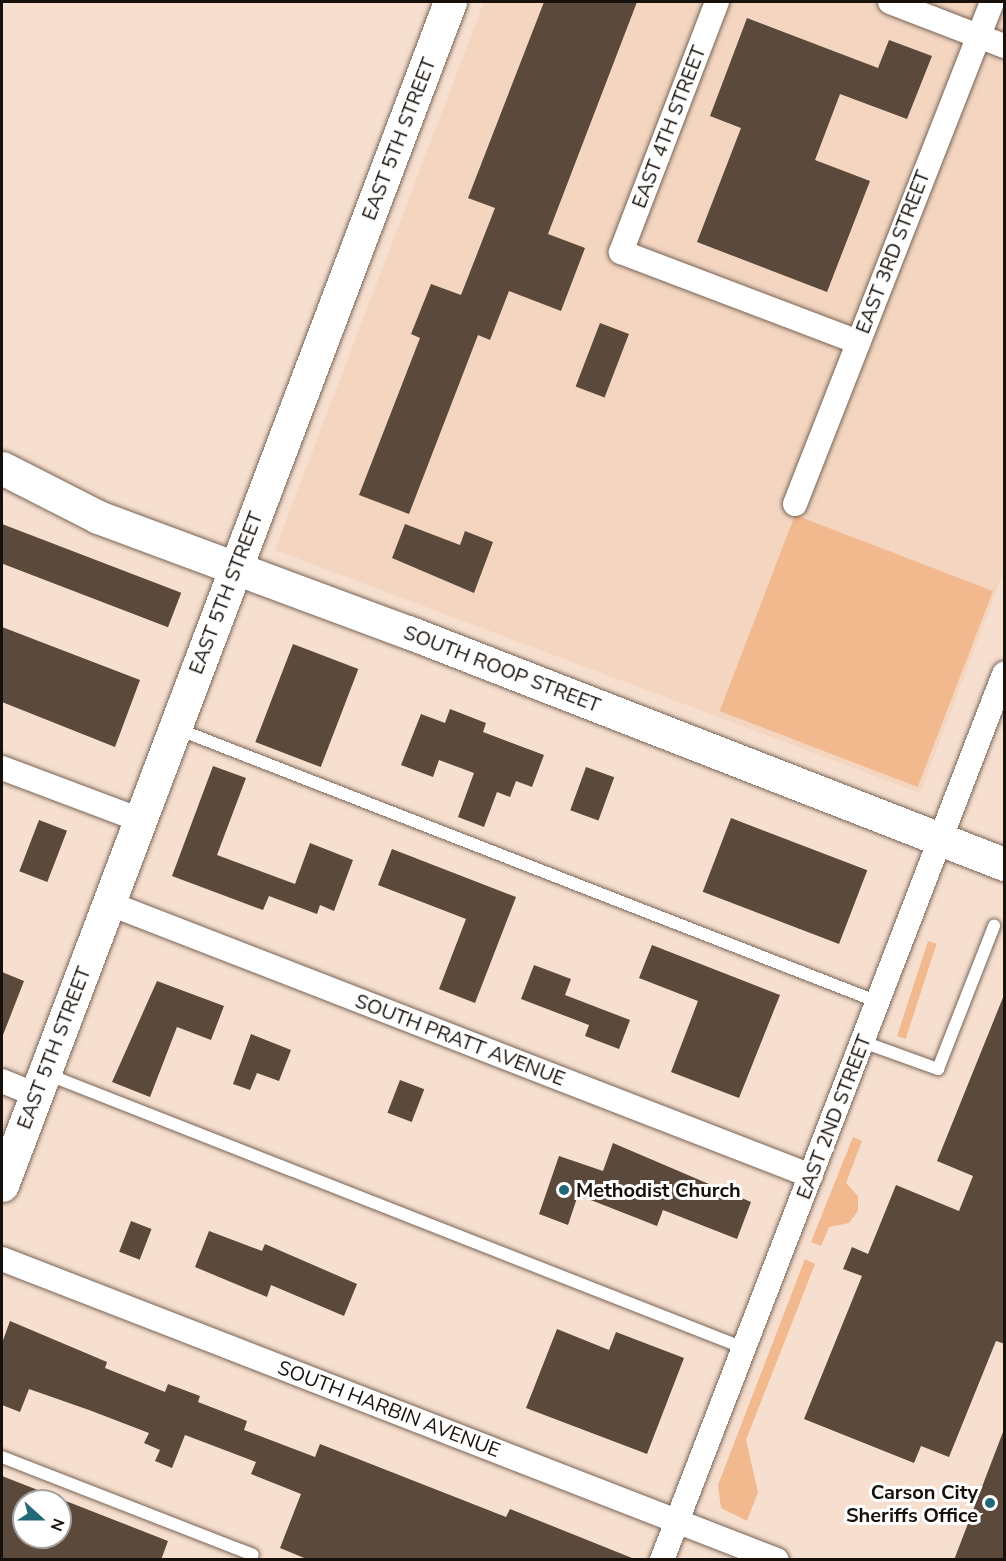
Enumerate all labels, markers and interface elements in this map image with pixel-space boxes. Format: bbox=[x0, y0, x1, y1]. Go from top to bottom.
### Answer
street label: EAST 4TH STREET bbox=[627, 42, 711, 212]
street label: EAST 5TH STREET bbox=[357, 54, 441, 224]
street label: EAST 3RD STREET bbox=[851, 167, 935, 337]
street label: EAST 5TH STREET bbox=[184, 508, 268, 678]
street label: SOUTH ROOP STREET bbox=[400, 620, 604, 718]
street label: EAST 5TH STREET bbox=[12, 963, 96, 1133]
street label: SOUTH PRATT AVENUE bbox=[352, 989, 568, 1091]
street label: EAST 2ND STREET bbox=[792, 1031, 876, 1203]
place label: Methodist Church bbox=[576, 1178, 741, 1202]
marker: Methodist Church bbox=[557, 1183, 571, 1197]
street label: SOUTH HARBIN AVENUE bbox=[274, 1355, 504, 1463]
place label: Carson City Sheriffs Office bbox=[846, 1480, 978, 1527]
north arrow bbox=[12, 1489, 72, 1549]
marker: Carson City Sheriffs Office bbox=[983, 1496, 997, 1510]
text: N bbox=[45, 1515, 69, 1534]

